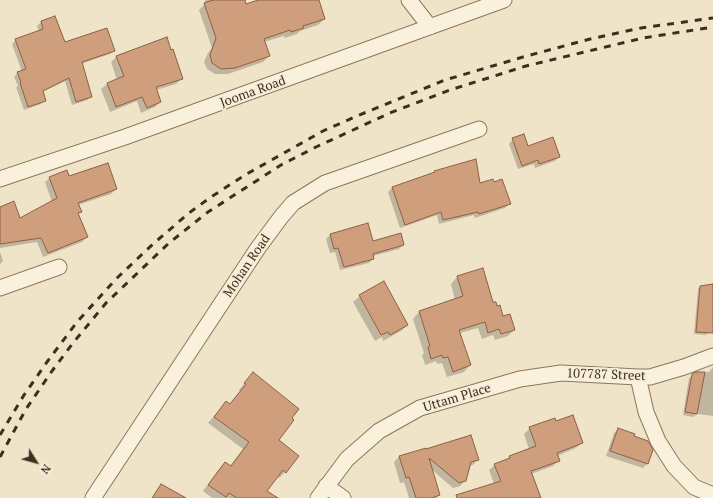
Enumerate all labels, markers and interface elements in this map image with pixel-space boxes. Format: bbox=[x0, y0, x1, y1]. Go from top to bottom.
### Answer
street label: Jooma Road bbox=[218, 73, 288, 111]
street label: Mohan Road bbox=[220, 232, 274, 300]
street label: 107787 Street bbox=[566, 366, 646, 384]
street label: Uttam Place bbox=[421, 380, 493, 416]
north arrow bbox=[16, 442, 56, 482]
text: N bbox=[37, 462, 54, 477]

